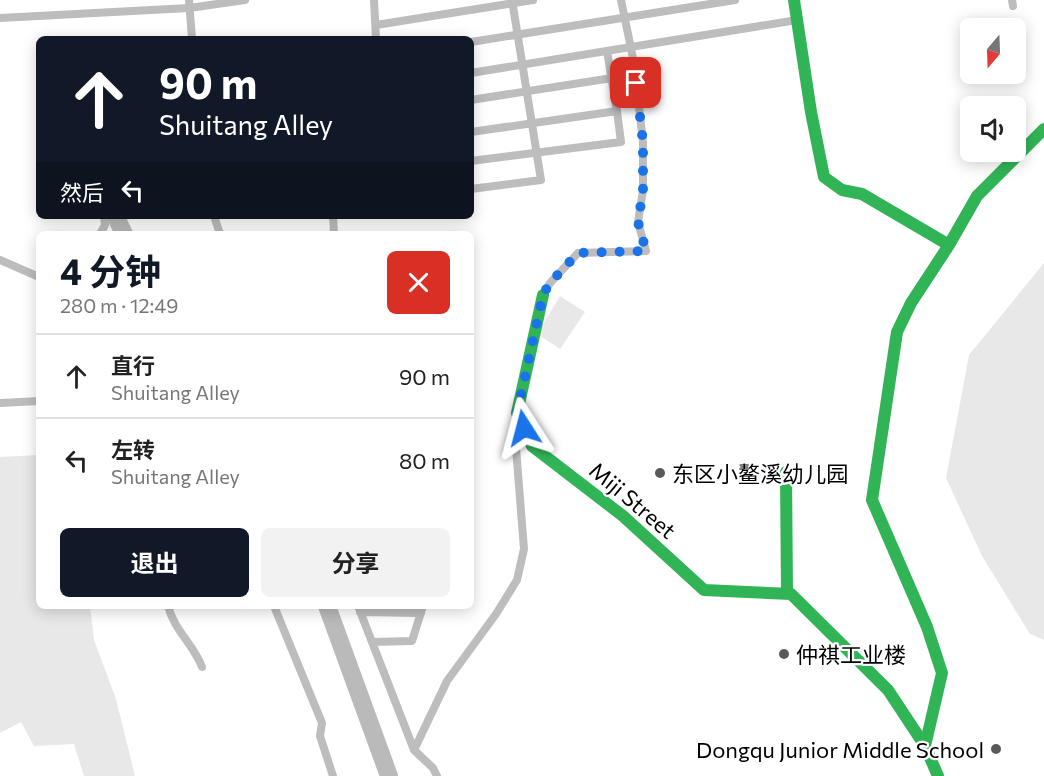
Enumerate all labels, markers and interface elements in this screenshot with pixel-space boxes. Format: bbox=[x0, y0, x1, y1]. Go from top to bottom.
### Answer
north arrow bbox=[960, 18, 1026, 84]
map controls bbox=[960, 18, 1026, 162]
text: 90 m bbox=[159, 56, 258, 108]
pin bbox=[610, 57, 661, 108]
icon: ahead bbox=[60, 60, 138, 138]
icon: arrive bbox=[619, 66, 652, 99]
button: sound bbox=[960, 96, 1026, 162]
text: Shuitang Alley bbox=[159, 108, 333, 141]
icon: left bbox=[116, 174, 149, 207]
text: 然后 bbox=[60, 179, 104, 206]
text: 4 分钟 bbox=[60, 248, 161, 292]
button: close bbox=[387, 251, 450, 314]
text: 280 m · 12:49 bbox=[60, 293, 178, 317]
text: 直行 bbox=[111, 352, 155, 379]
icon: ahead bbox=[60, 360, 93, 393]
text: 90 m bbox=[399, 363, 450, 390]
text: Shuitang Alley bbox=[111, 380, 240, 404]
position arrow bbox=[492, 396, 556, 460]
text: 左转 bbox=[111, 436, 155, 463]
icon: left bbox=[60, 444, 93, 477]
text: 80 m bbox=[399, 447, 450, 474]
street label: Miji Street bbox=[584, 456, 682, 544]
place label: 东区小鳌溪幼儿园 bbox=[672, 460, 848, 487]
text: Shuitang Alley bbox=[111, 464, 240, 488]
marker: 东区小鳌溪幼儿园 bbox=[653, 466, 667, 480]
button: 退出 bbox=[60, 528, 249, 597]
button: 分享 bbox=[261, 528, 450, 597]
place label: 仲祺工业楼 bbox=[796, 641, 906, 668]
marker: 仲祺工业楼 bbox=[777, 647, 791, 661]
place label: Dongqu Junior Middle School bbox=[696, 736, 984, 763]
marker: Dongqu Junior Middle School bbox=[989, 742, 1003, 756]

